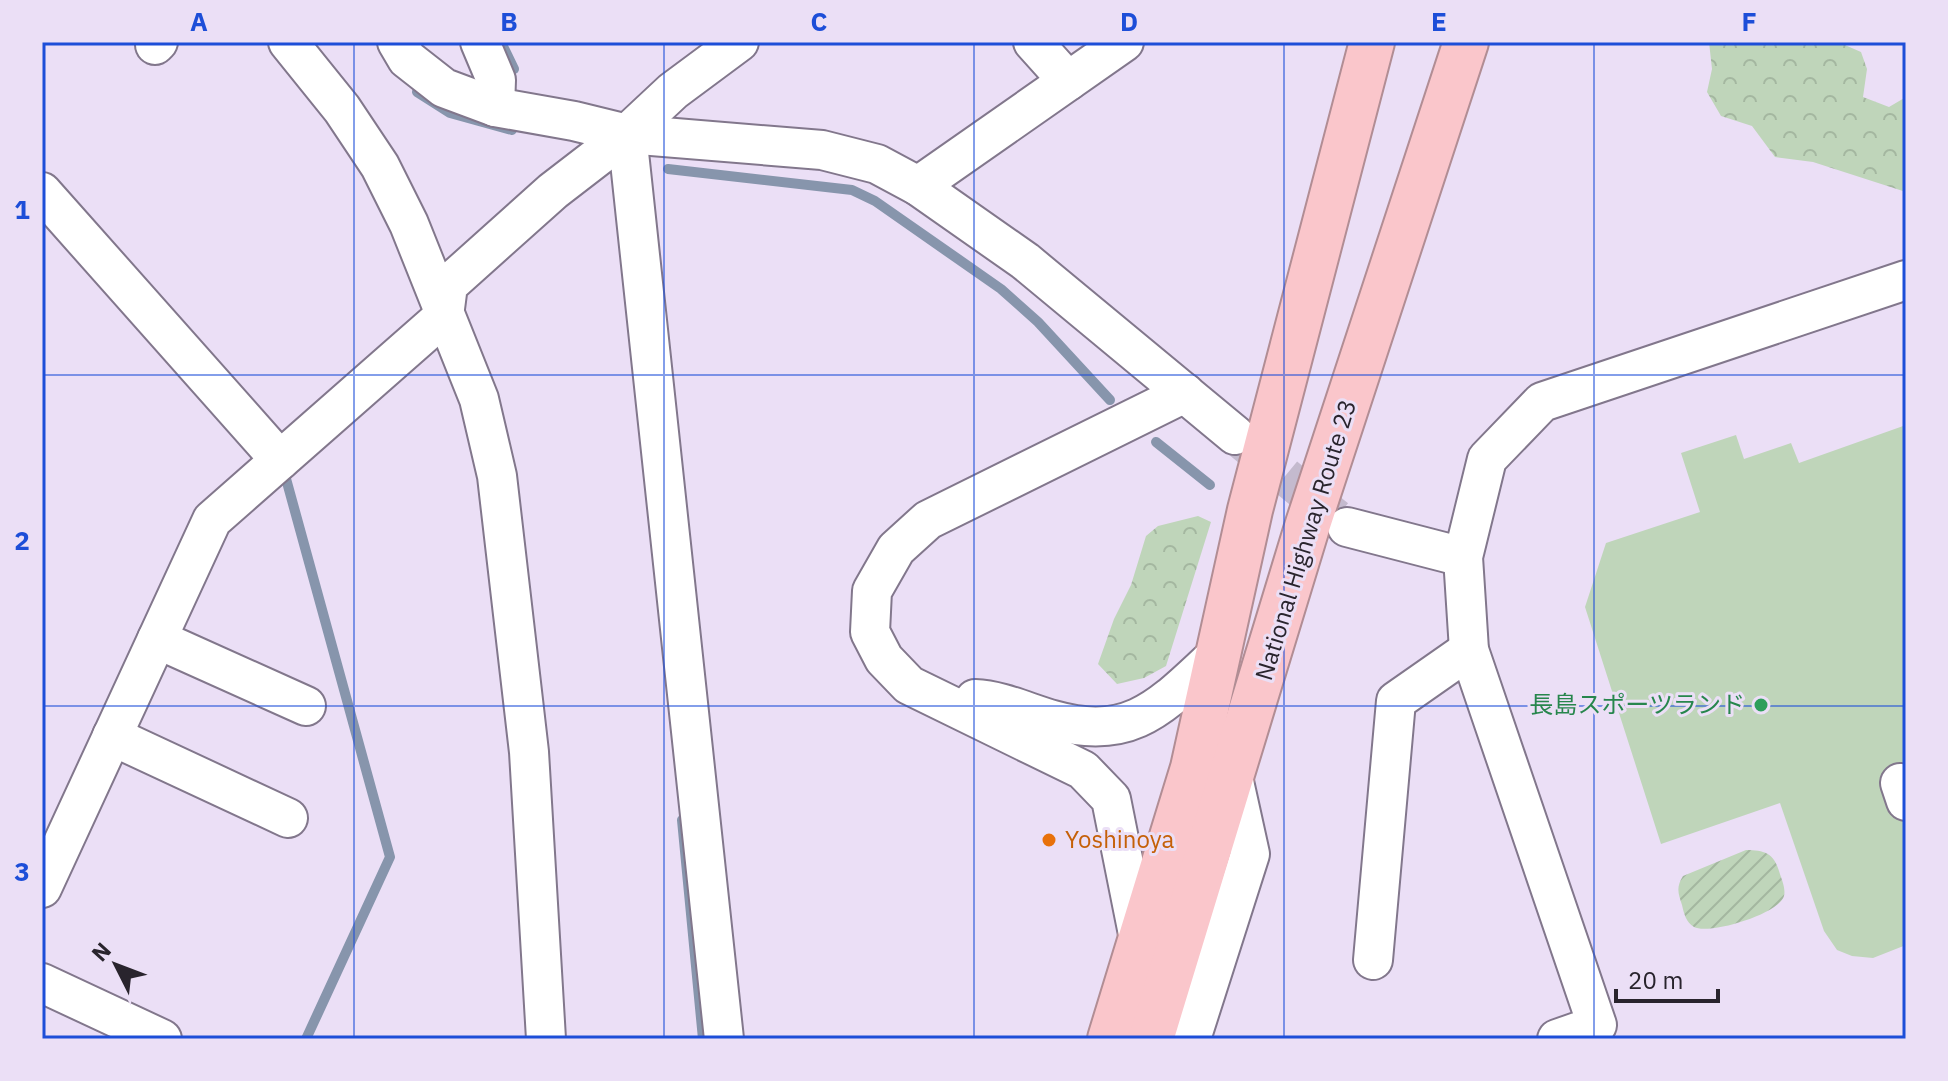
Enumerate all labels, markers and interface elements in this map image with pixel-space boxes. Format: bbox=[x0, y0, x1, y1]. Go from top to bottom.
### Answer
text: A bbox=[190, 4, 208, 38]
text: B bbox=[500, 4, 518, 38]
text: C bbox=[811, 4, 828, 38]
text: D bbox=[1120, 4, 1138, 38]
text: E bbox=[1431, 4, 1447, 38]
text: F bbox=[1741, 4, 1757, 38]
text: 1 bbox=[14, 192, 30, 226]
street label: National Highway Route 23 bbox=[1247, 395, 1363, 684]
text: 2 bbox=[14, 523, 30, 557]
place label: 長島スポーツランド bbox=[1529, 688, 1745, 720]
marker: 長島スポーツランド bbox=[1752, 696, 1770, 714]
place label: Yoshinoya bbox=[1065, 823, 1174, 855]
marker: Yoshinoya bbox=[1040, 831, 1058, 849]
text: 3 bbox=[14, 854, 30, 888]
north arrow bbox=[76, 925, 156, 1005]
text: N bbox=[85, 936, 117, 967]
scale bar bbox=[1616, 953, 1718, 1003]
text: 20 m bbox=[1628, 964, 1683, 996]

